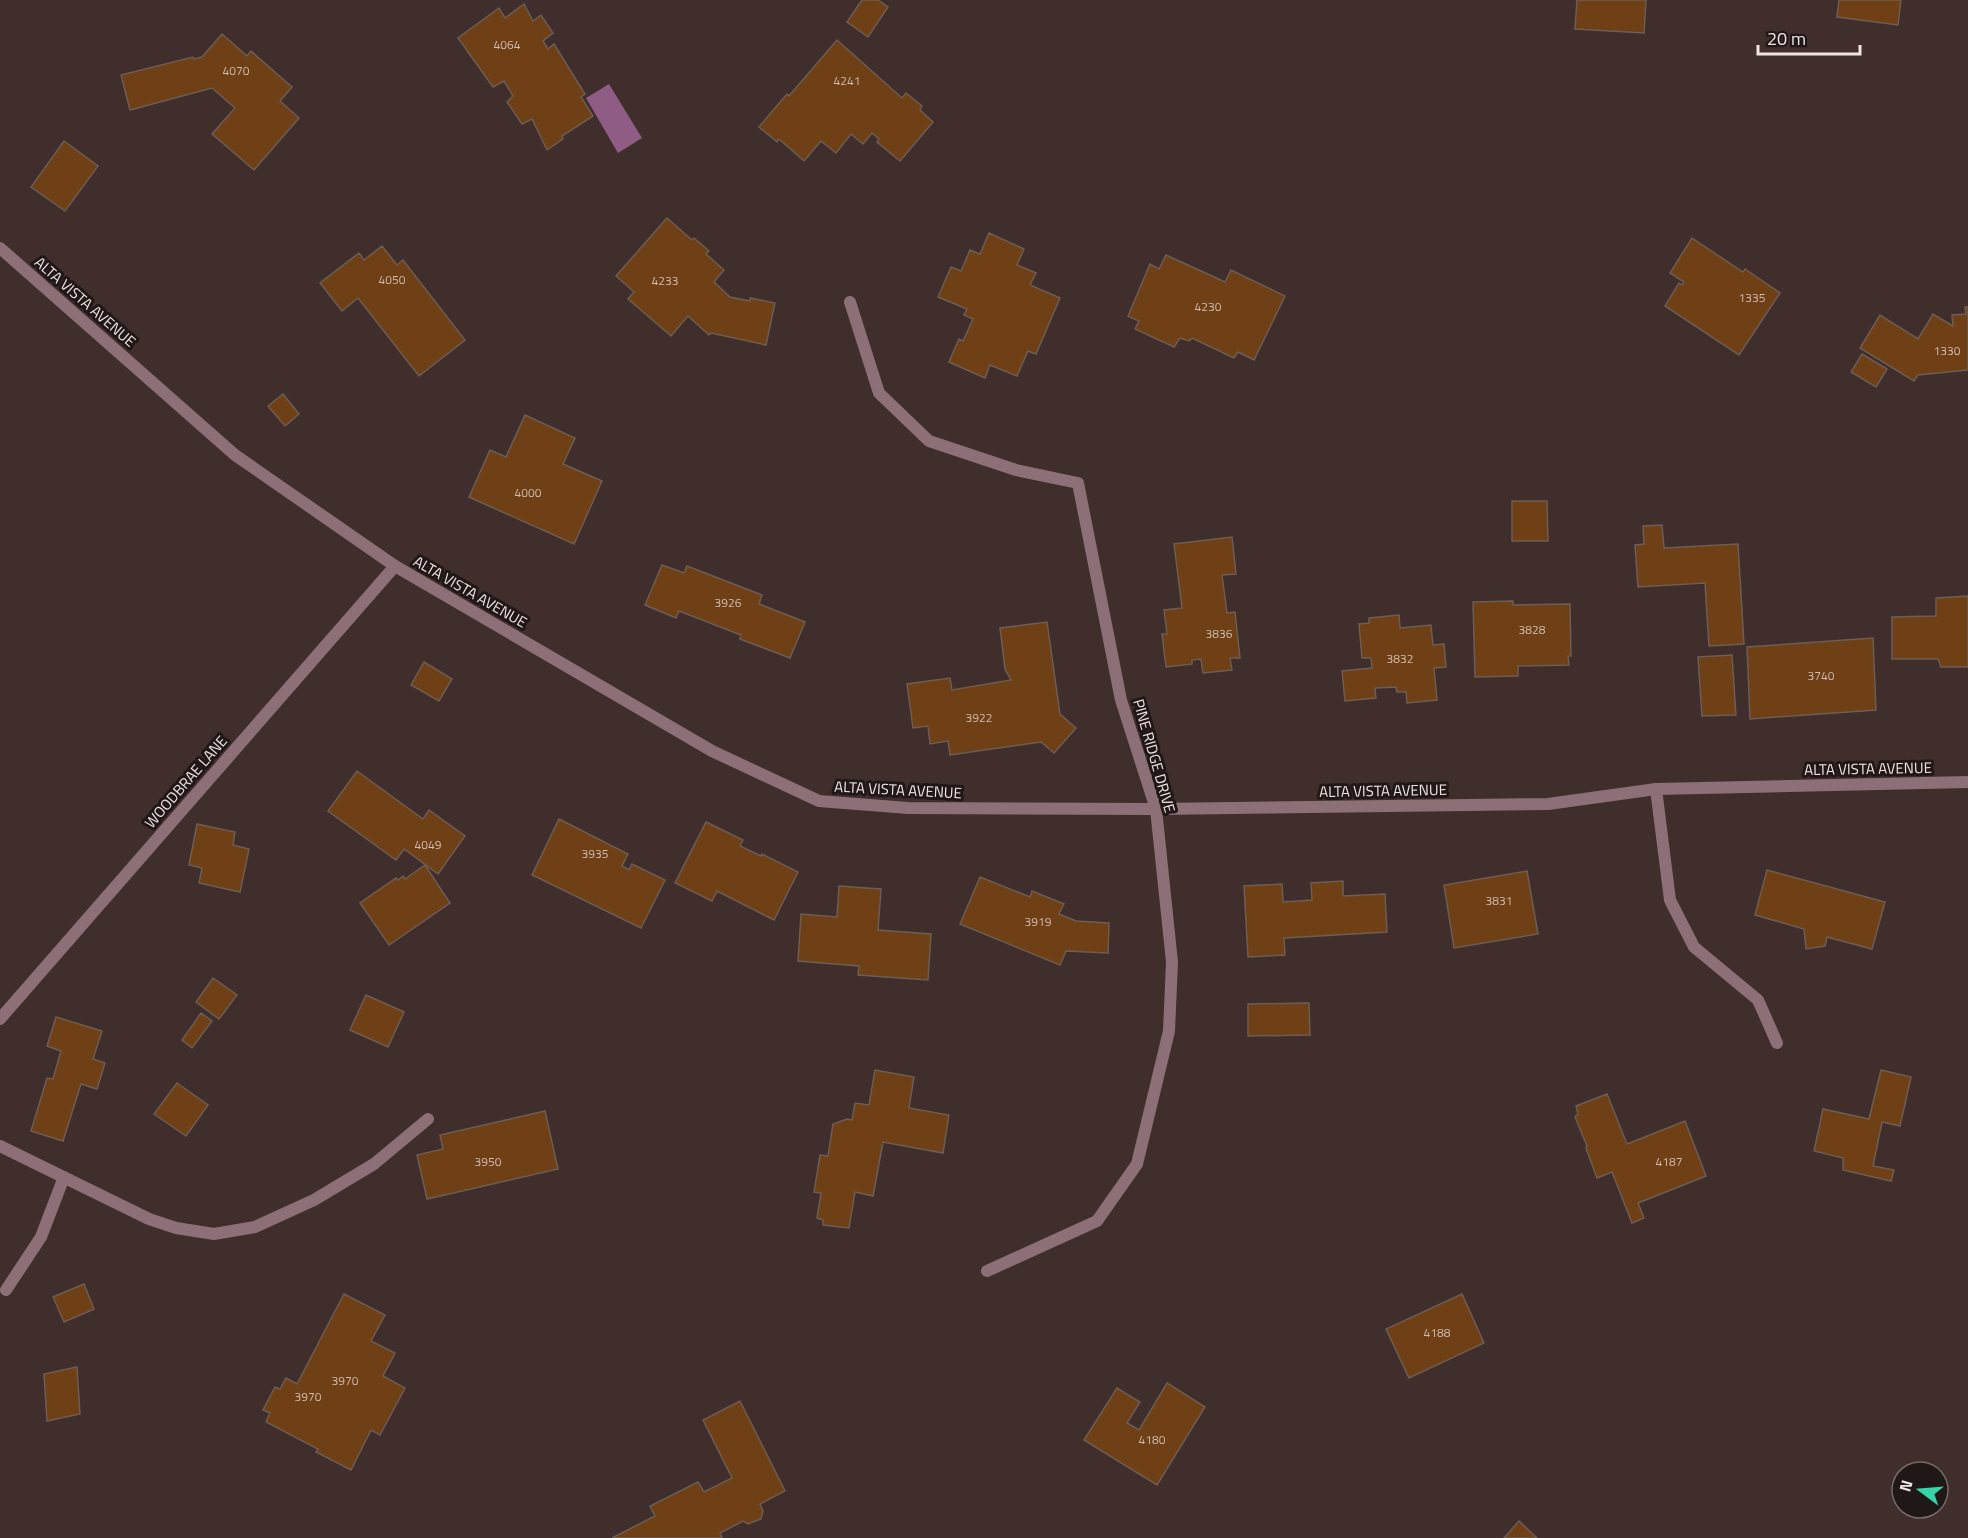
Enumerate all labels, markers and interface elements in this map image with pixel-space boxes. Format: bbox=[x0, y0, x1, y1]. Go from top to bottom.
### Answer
scale bar bbox=[1758, 18, 1860, 56]
text: 20 m bbox=[1767, 25, 1806, 52]
house number: 4064 bbox=[494, 35, 521, 54]
house number: 4070 bbox=[223, 61, 250, 80]
house number: 4241 bbox=[834, 71, 860, 90]
street label: ALTA VISTA AVENUE bbox=[30, 251, 141, 352]
house number: 4050 bbox=[379, 270, 406, 289]
house number: 4233 bbox=[652, 271, 678, 290]
house number: 1335 bbox=[1739, 288, 1766, 307]
house number: 4230 bbox=[1195, 297, 1222, 316]
house number: 1330 bbox=[1934, 341, 1961, 360]
house number: 4000 bbox=[515, 483, 542, 502]
street label: ALTA VISTA AVENUE bbox=[409, 550, 531, 633]
house number: 3926 bbox=[715, 593, 742, 612]
house number: 3828 bbox=[1519, 620, 1546, 639]
house number: 3836 bbox=[1206, 624, 1233, 643]
house number: 3832 bbox=[1387, 649, 1413, 668]
house number: 3740 bbox=[1808, 666, 1835, 685]
street label: PINE RIDGE DRIVE bbox=[1127, 696, 1182, 815]
house number: 3922 bbox=[966, 708, 992, 727]
street label: WOODBRAE LANE bbox=[139, 730, 232, 833]
street label: ALTA VISTA AVENUE bbox=[1804, 756, 1932, 781]
street label: ALTA VISTA AVENUE bbox=[834, 775, 962, 804]
street label: ALTA VISTA AVENUE bbox=[1319, 778, 1447, 803]
house number: 4049 bbox=[415, 835, 442, 854]
house number: 3935 bbox=[582, 844, 609, 863]
house number: 3831 bbox=[1486, 891, 1512, 910]
house number: 3919 bbox=[1025, 912, 1052, 931]
house number: 3950 bbox=[475, 1152, 502, 1171]
house number: 4187 bbox=[1656, 1152, 1682, 1171]
house number: 4188 bbox=[1424, 1323, 1451, 1342]
house number: 3970 bbox=[332, 1371, 359, 1390]
house number: 3970 bbox=[295, 1387, 322, 1406]
house number: 4180 bbox=[1139, 1430, 1166, 1449]
north arrow bbox=[1890, 1460, 1950, 1520]
text: N bbox=[1893, 1477, 1919, 1495]

